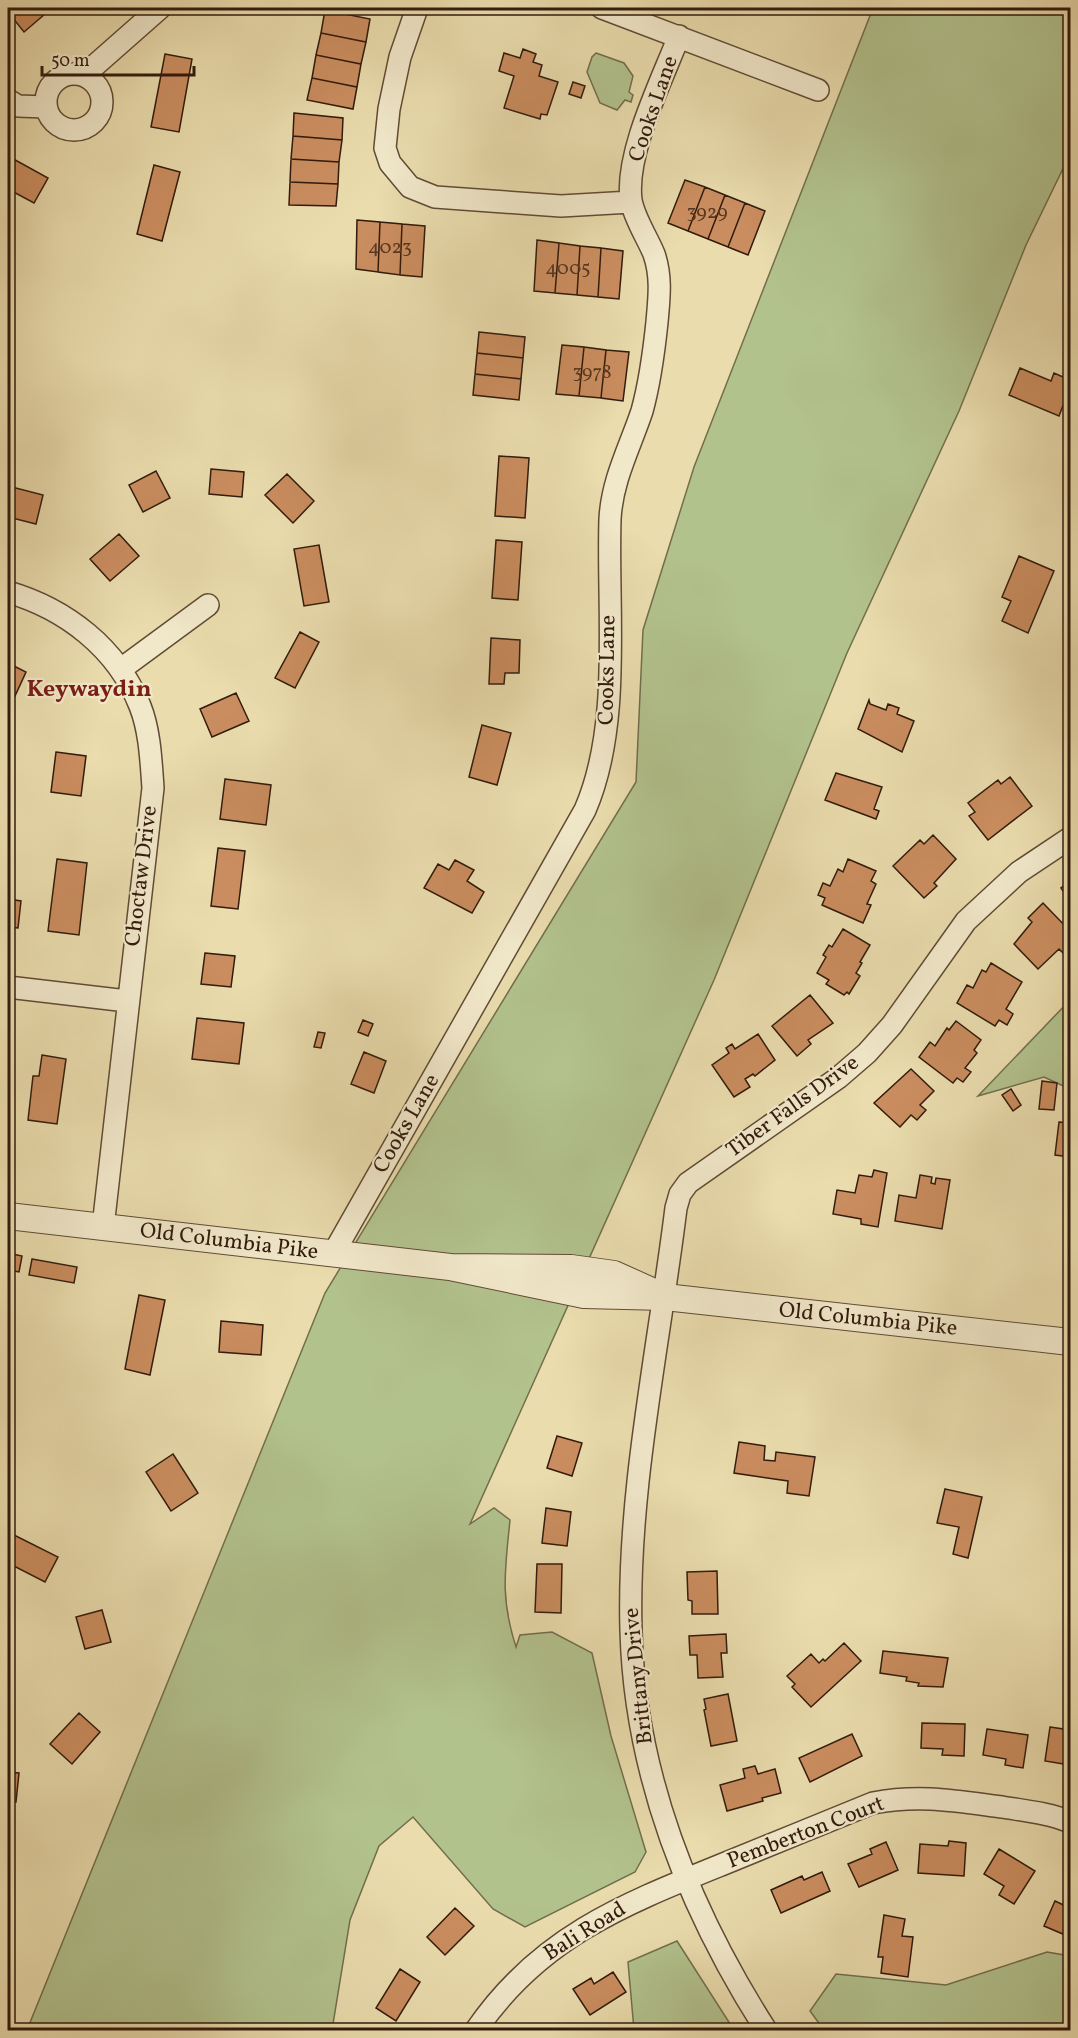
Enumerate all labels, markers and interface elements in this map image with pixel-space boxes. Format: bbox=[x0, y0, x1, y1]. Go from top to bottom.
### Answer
scale bar bbox=[42, 39, 194, 77]
text: 50 m bbox=[51, 49, 90, 74]
street label: Cooks Lane bbox=[621, 52, 687, 166]
house number: 3929 bbox=[686, 199, 728, 227]
house number: 4023 bbox=[368, 234, 412, 262]
house number: 4005 bbox=[545, 255, 591, 283]
house number: 3978 bbox=[572, 359, 612, 387]
street label: Cooks Lane bbox=[592, 615, 624, 725]
district label: Keywaydin bbox=[26, 673, 152, 707]
street label: Choctaw Drive bbox=[118, 804, 166, 948]
street label: Tiber Falls Drive bbox=[720, 1048, 866, 1166]
street label: Cooks Lane bbox=[366, 1069, 448, 1179]
street label: Old Columbia Pike bbox=[138, 1216, 320, 1268]
street label: Old Columbia Pike bbox=[777, 1295, 959, 1345]
street label: Brittany Drive bbox=[616, 1606, 662, 1746]
street label: Pemberton Court bbox=[723, 1789, 889, 1877]
street label: Bali Road bbox=[538, 1894, 632, 1970]

